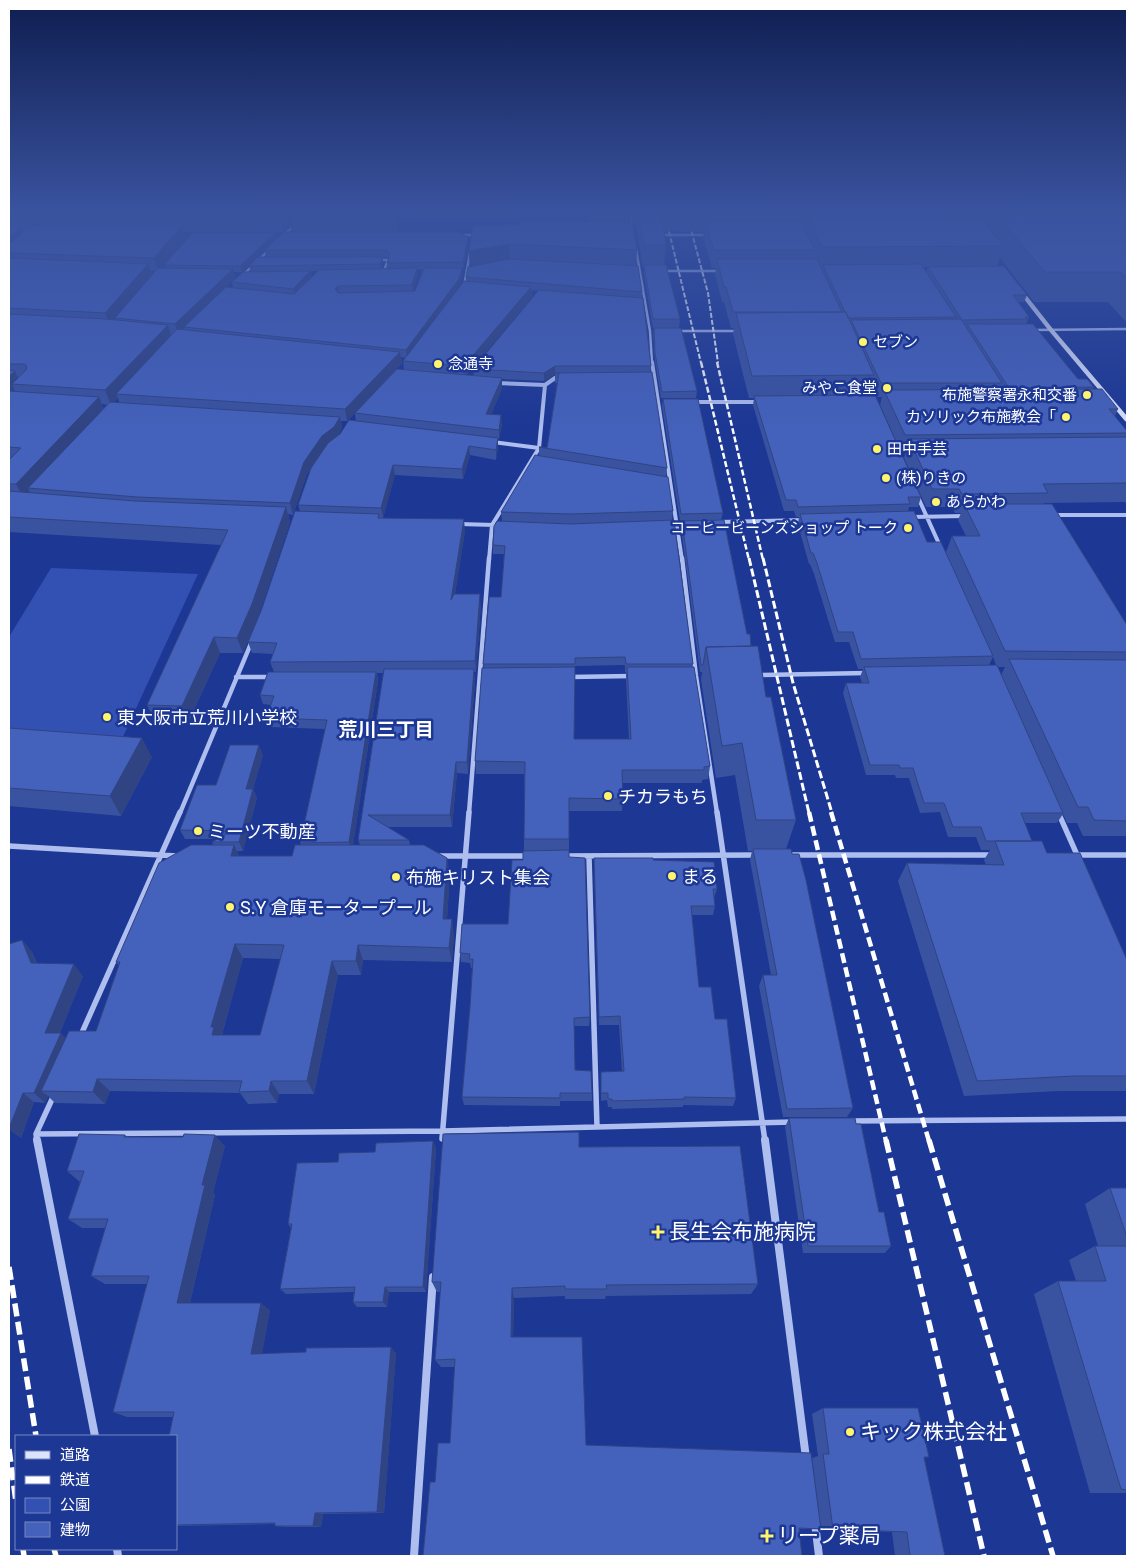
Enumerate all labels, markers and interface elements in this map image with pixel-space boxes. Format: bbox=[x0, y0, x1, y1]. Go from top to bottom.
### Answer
place label: セブン bbox=[873, 333, 918, 351]
marker: セブン bbox=[857, 336, 869, 348]
place label: 念通寺 bbox=[448, 355, 493, 373]
marker: 念通寺 bbox=[432, 358, 444, 370]
place label: みやこ食堂 bbox=[802, 379, 877, 397]
marker: みやこ食堂 bbox=[881, 382, 893, 394]
place label: 布施警察署永和交番 bbox=[942, 386, 1077, 404]
marker: 布施警察署永和交番 bbox=[1081, 389, 1093, 401]
place label: カソリック布施教会「 bbox=[906, 408, 1056, 426]
marker: カソリック布施教会「 bbox=[1060, 411, 1072, 423]
place label: 田中手芸 bbox=[887, 440, 947, 458]
marker: 田中手芸 bbox=[871, 443, 883, 455]
place label: (株)りきの bbox=[896, 469, 966, 487]
marker: (株)りきの bbox=[880, 472, 892, 484]
place label: あらかわ bbox=[946, 493, 1006, 511]
marker: あらかわ bbox=[930, 496, 942, 508]
place label: コーヒービーンズショップ トーク bbox=[670, 519, 898, 537]
marker: コーヒービーンズショップ トーク bbox=[902, 522, 914, 534]
place label: 東大阪市立荒川小学校 bbox=[117, 707, 297, 728]
marker: 東大阪市立荒川小学校 bbox=[101, 711, 113, 723]
district label: 荒川三丁目 bbox=[338, 718, 434, 741]
place label: チカラもち bbox=[618, 786, 708, 807]
marker: チカラもち bbox=[602, 790, 614, 802]
place label: ミーツ不動産 bbox=[208, 821, 316, 842]
marker: ミーツ不動産 bbox=[192, 825, 204, 837]
place label: まる bbox=[682, 866, 718, 887]
place label: 布施キリスト集会 bbox=[406, 867, 550, 888]
marker: まる bbox=[666, 870, 678, 882]
marker: 布施キリスト集会 bbox=[390, 871, 402, 883]
place label: S.Y 倉庫モータープール bbox=[240, 897, 432, 918]
marker: S.Y 倉庫モータープール bbox=[224, 901, 236, 913]
place label: 長生会布施病院 bbox=[669, 1220, 816, 1244]
marker: 長生会布施病院 bbox=[651, 1225, 665, 1239]
place label: キック株式会社 bbox=[860, 1420, 1007, 1444]
marker: キック株式会社 bbox=[844, 1426, 856, 1438]
legend bbox=[15, 1435, 178, 1550]
text: 道路 bbox=[60, 1446, 90, 1464]
text: 鉄道 bbox=[60, 1471, 90, 1489]
text: 公園 bbox=[60, 1496, 90, 1514]
text: 建物 bbox=[60, 1521, 90, 1539]
place label: リープ薬局 bbox=[777, 1524, 881, 1548]
marker: リープ薬局 bbox=[761, 1530, 773, 1542]

